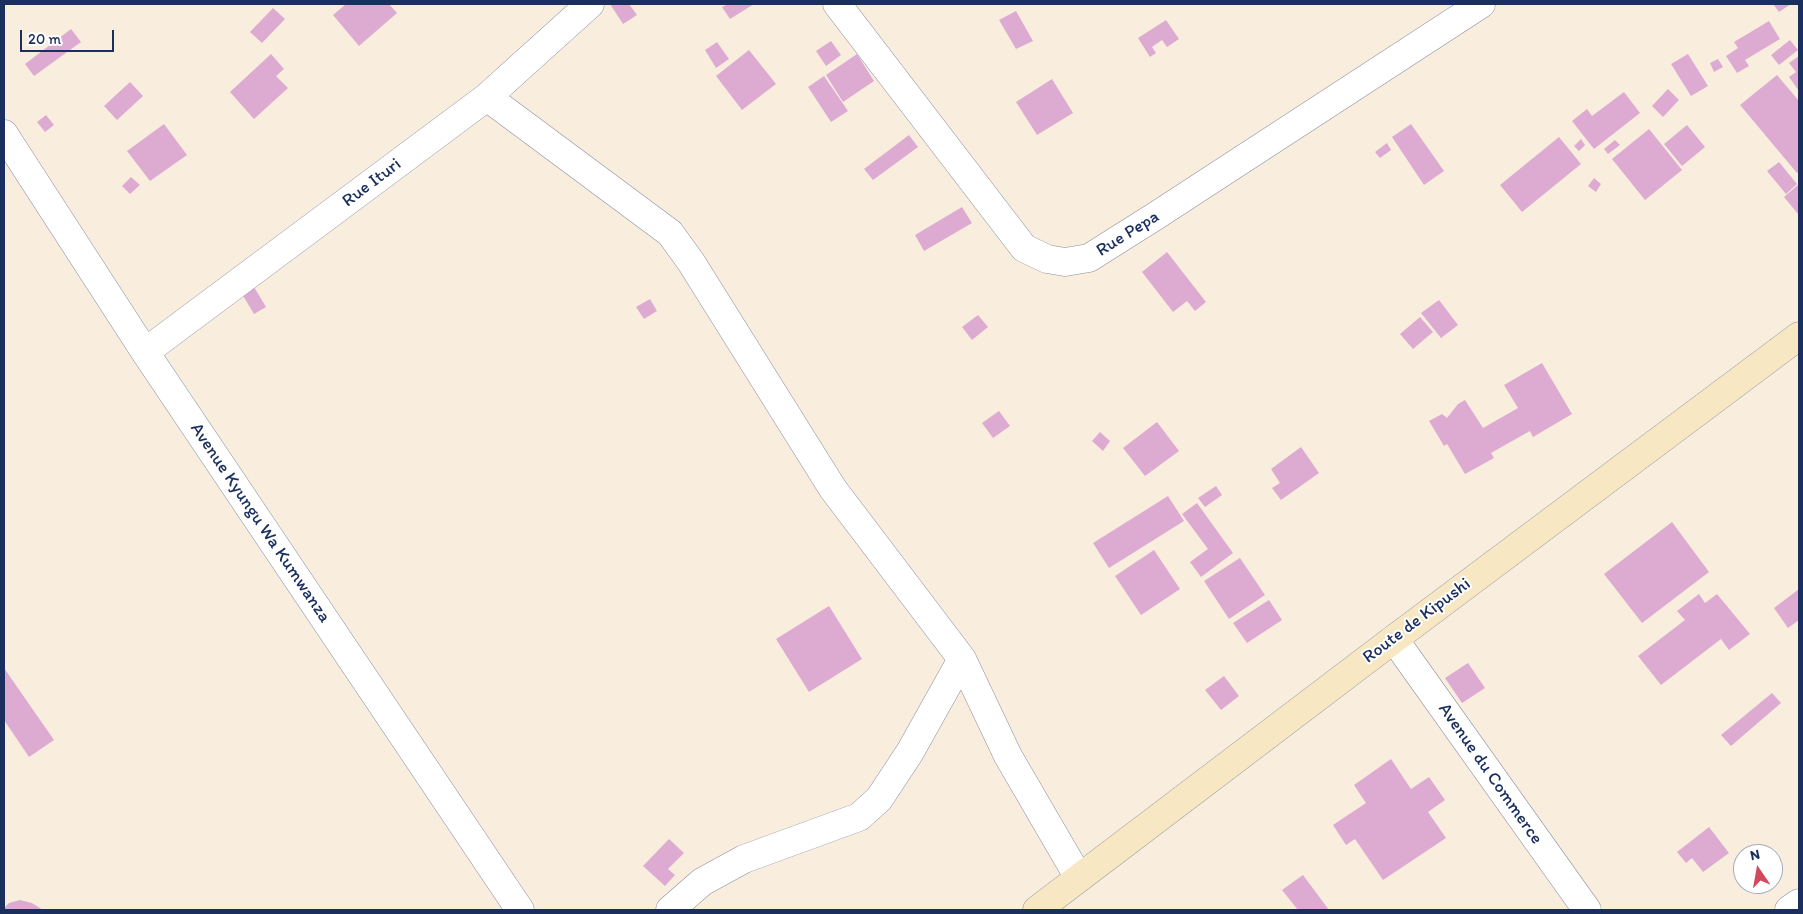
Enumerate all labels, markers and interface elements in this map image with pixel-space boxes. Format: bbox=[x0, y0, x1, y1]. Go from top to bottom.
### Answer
scale bar bbox=[22, 20, 116, 52]
text: 20 m bbox=[28, 30, 61, 48]
street label: Rue Ituri bbox=[338, 154, 406, 212]
street label: Rue Pepa bbox=[1093, 206, 1163, 262]
street label: Avenue Kyungu Wa Kumwanza bbox=[185, 419, 335, 627]
street label: Route de Kipushi bbox=[1359, 573, 1475, 669]
street label: Avenue du Commerce bbox=[1433, 699, 1547, 849]
north arrow bbox=[1733, 844, 1783, 894]
text: N bbox=[1749, 846, 1761, 864]

